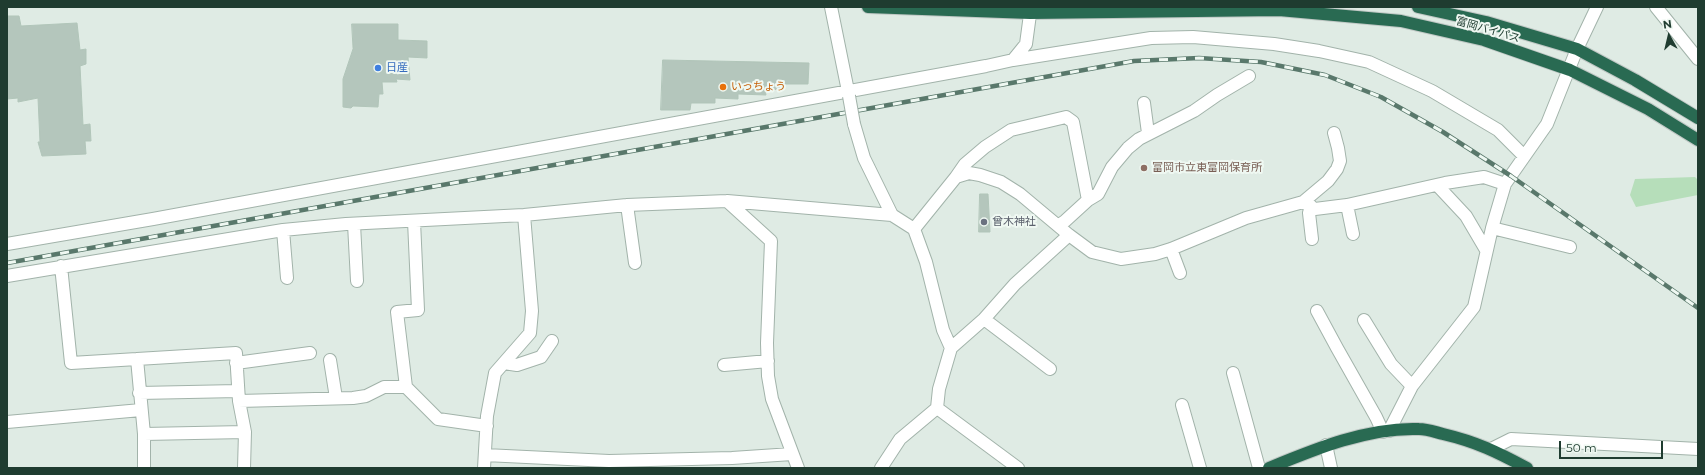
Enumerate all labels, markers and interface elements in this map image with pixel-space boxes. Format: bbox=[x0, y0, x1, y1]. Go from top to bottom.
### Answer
street label: 富岡バイパス bbox=[1454, 15, 1522, 45]
north arrow bbox=[1649, 16, 1689, 56]
text: N bbox=[1662, 17, 1673, 32]
place label: 日産 bbox=[386, 61, 408, 75]
marker: 日産 bbox=[373, 63, 383, 73]
place label: いっちょう bbox=[731, 80, 786, 94]
marker: いっちょう bbox=[718, 82, 728, 92]
place label: 富岡市立東富岡保育所 bbox=[1152, 161, 1262, 175]
marker: 富岡市立東富岡保育所 bbox=[1139, 163, 1149, 173]
place label: 曾木神社 bbox=[992, 215, 1036, 229]
marker: 曾木神社 bbox=[979, 217, 989, 227]
scale bar bbox=[1561, 433, 1665, 459]
text: 50 m bbox=[1566, 440, 1597, 455]

